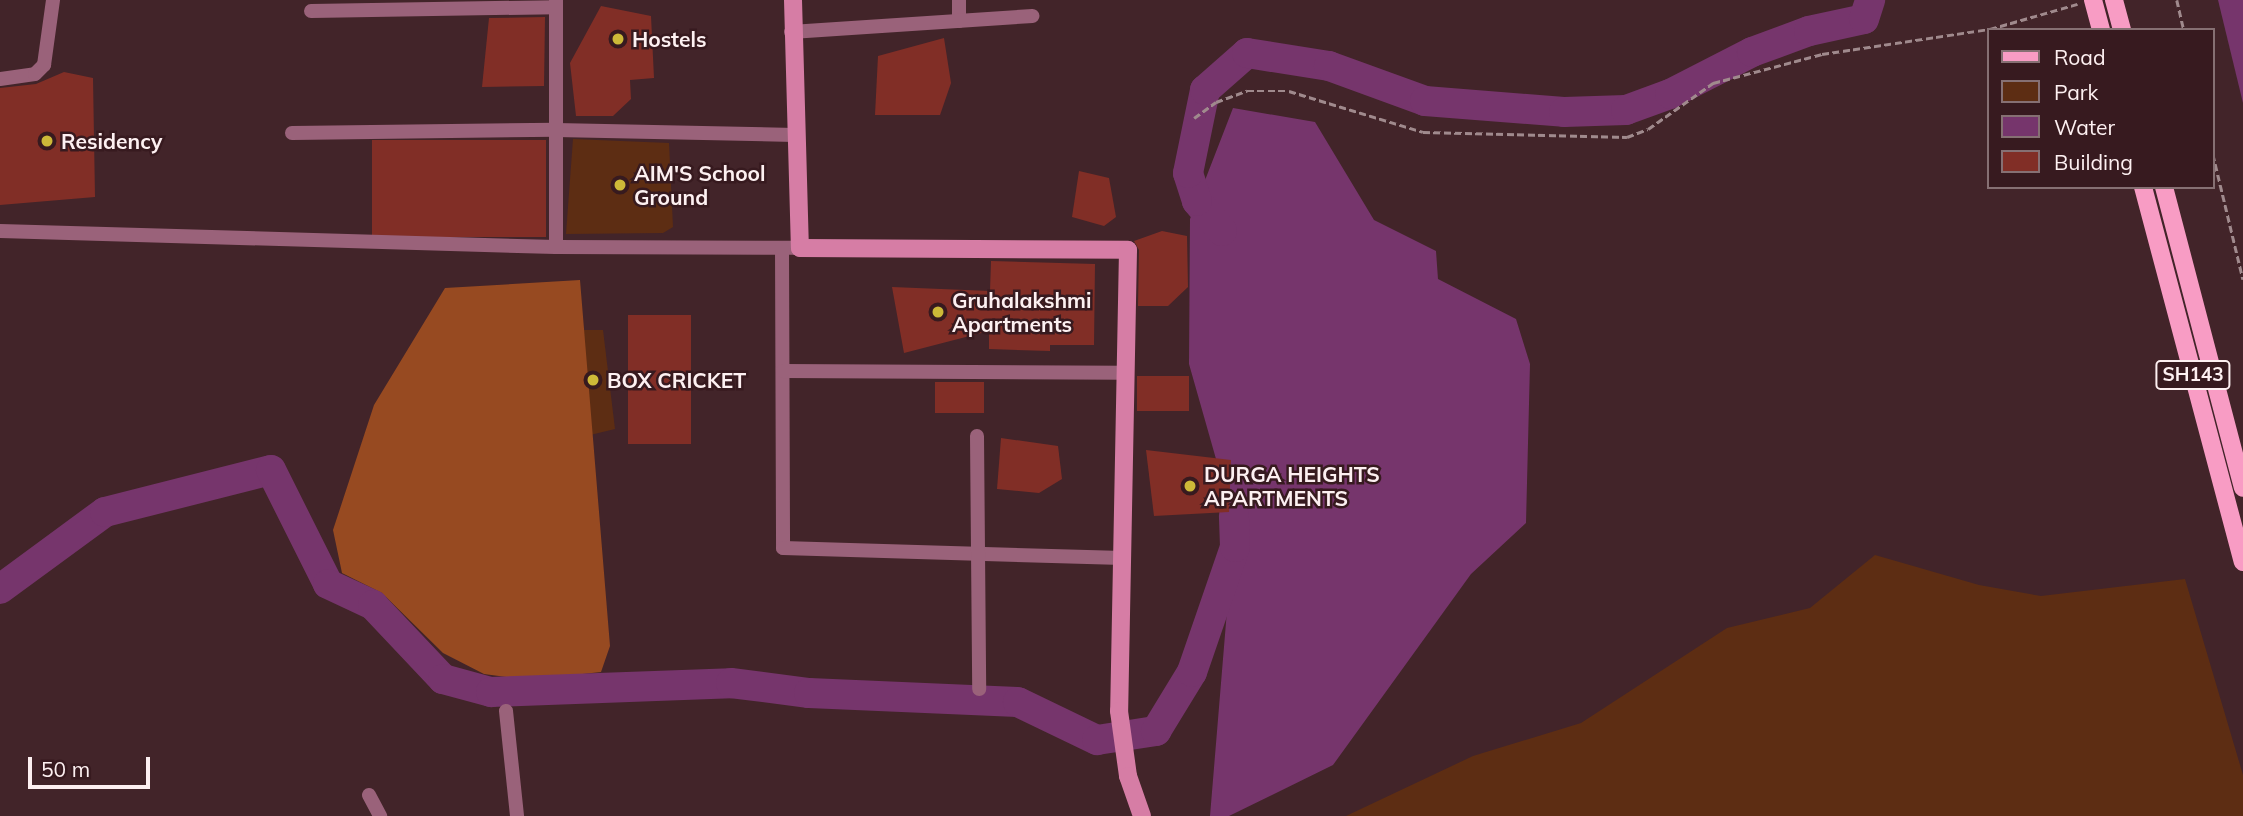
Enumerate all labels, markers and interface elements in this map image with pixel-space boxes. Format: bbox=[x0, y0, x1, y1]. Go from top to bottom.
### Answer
place label: Hostels bbox=[632, 26, 706, 52]
legend bbox=[1988, 28, 2215, 189]
marker: Hostels bbox=[610, 31, 626, 47]
text: Road bbox=[2054, 44, 2105, 70]
text: Park bbox=[2054, 79, 2098, 105]
text: Water bbox=[2054, 114, 2115, 140]
place label: Residency bbox=[61, 128, 162, 154]
marker: Residency bbox=[39, 133, 55, 149]
text: Building bbox=[2054, 149, 2133, 175]
place label: AIM'S School Ground bbox=[634, 160, 766, 210]
marker: AIM'S School Ground bbox=[612, 177, 628, 193]
place label: Gruhalakshmi Apartments bbox=[952, 287, 1091, 337]
marker: Gruhalakshmi Apartments bbox=[930, 304, 946, 320]
road number: SH143 bbox=[2154, 360, 2232, 390]
place label: BOX CRICKET bbox=[607, 367, 746, 393]
marker: BOX CRICKET bbox=[585, 372, 601, 388]
place label: DURGA HEIGHTS APARTMENTS bbox=[1204, 461, 1380, 511]
marker: DURGA HEIGHTS APARTMENTS bbox=[1182, 478, 1198, 494]
scale bar bbox=[32, 742, 154, 786]
text: 50 m bbox=[41, 756, 90, 782]

